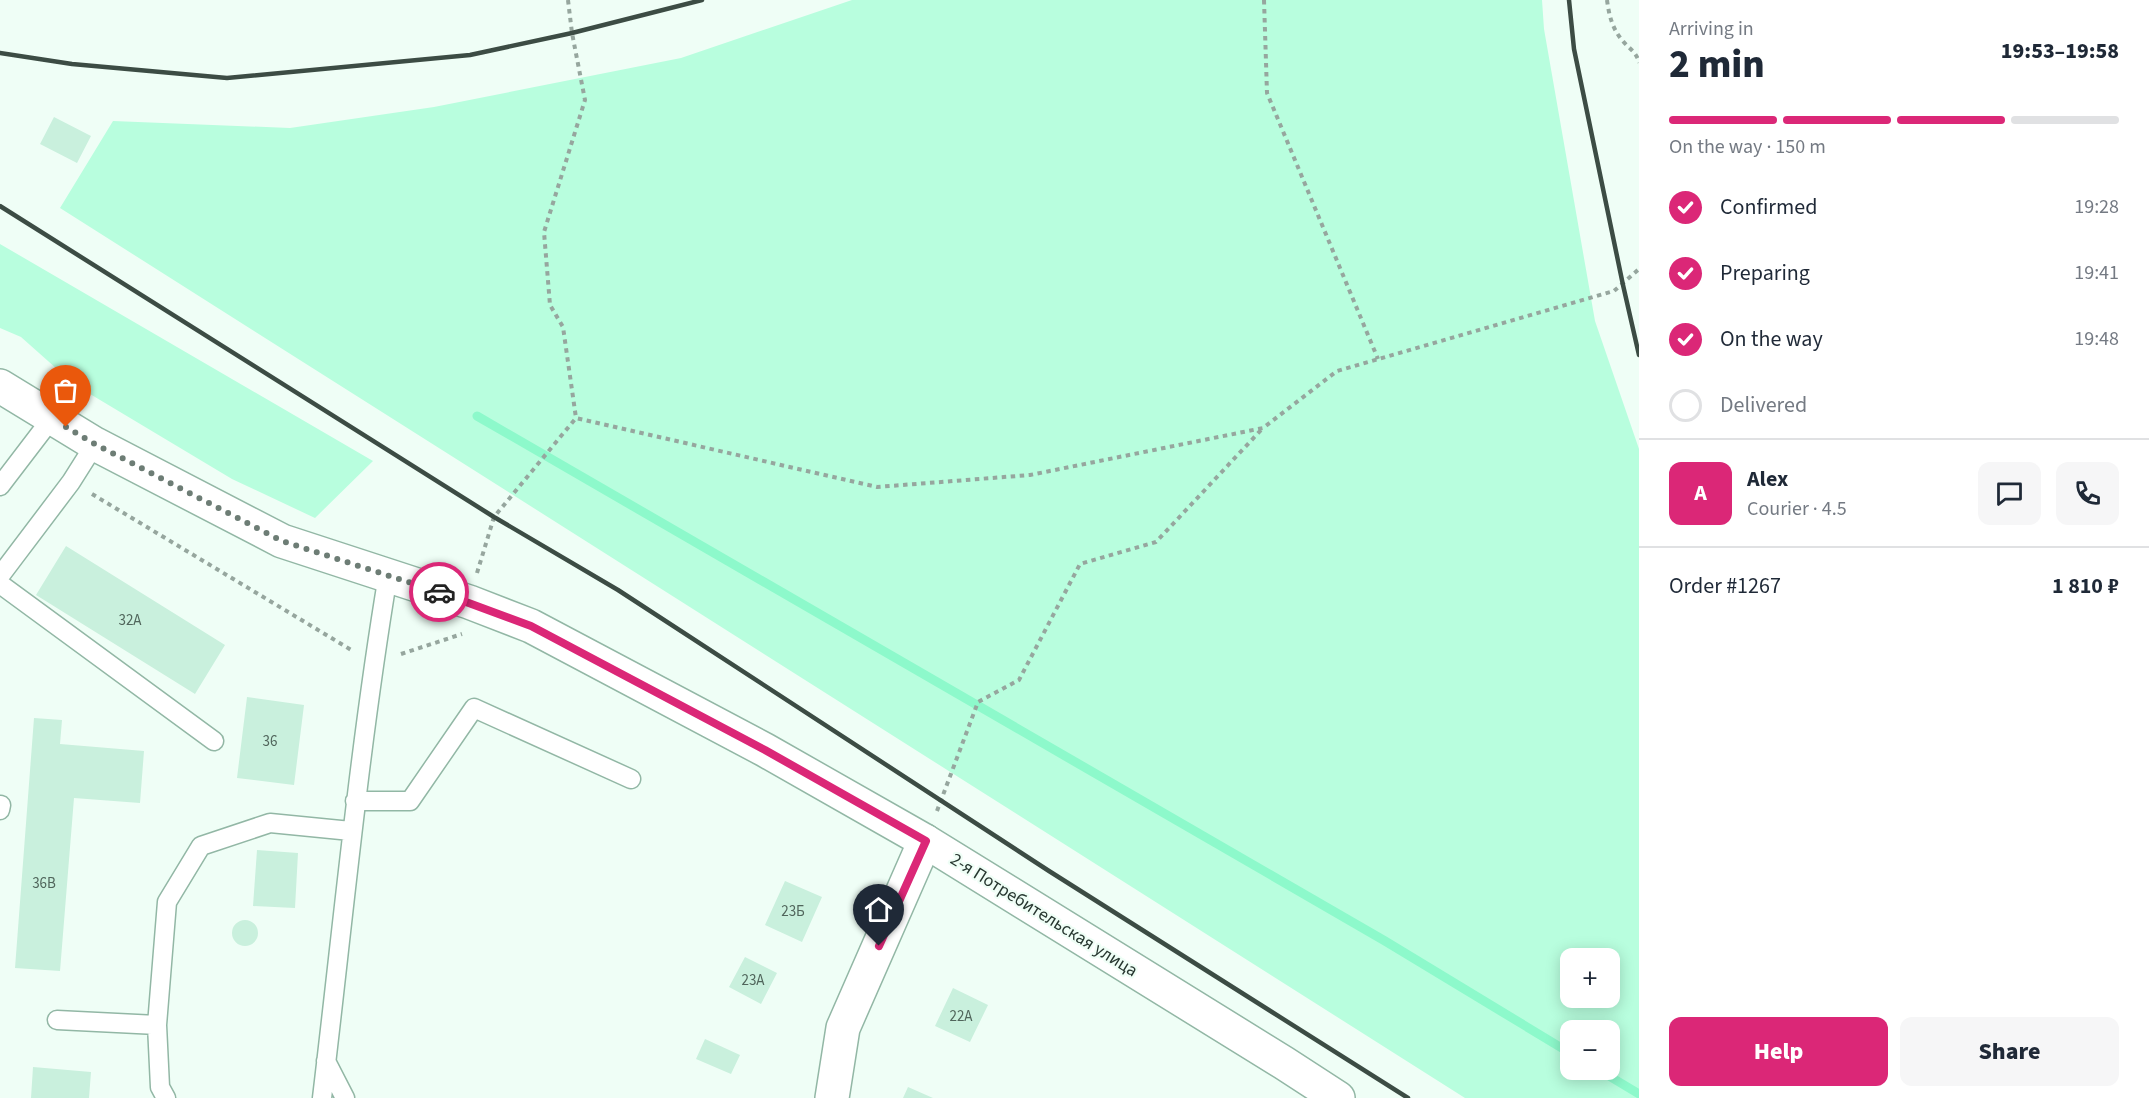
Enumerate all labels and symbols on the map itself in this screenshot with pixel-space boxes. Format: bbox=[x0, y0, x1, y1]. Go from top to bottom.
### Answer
pin bbox=[40, 365, 91, 427]
courier bbox=[409, 562, 469, 622]
house number: 32А bbox=[118, 610, 142, 631]
house number: 36 bbox=[263, 731, 277, 752]
street label: 2-я Потребительская улица bbox=[945, 847, 1143, 983]
house number: 36В bbox=[32, 873, 56, 894]
pin bbox=[853, 884, 904, 946]
house number: 23Б bbox=[781, 901, 805, 922]
house number: 23А bbox=[741, 970, 765, 991]
house number: 22А bbox=[949, 1006, 973, 1027]

